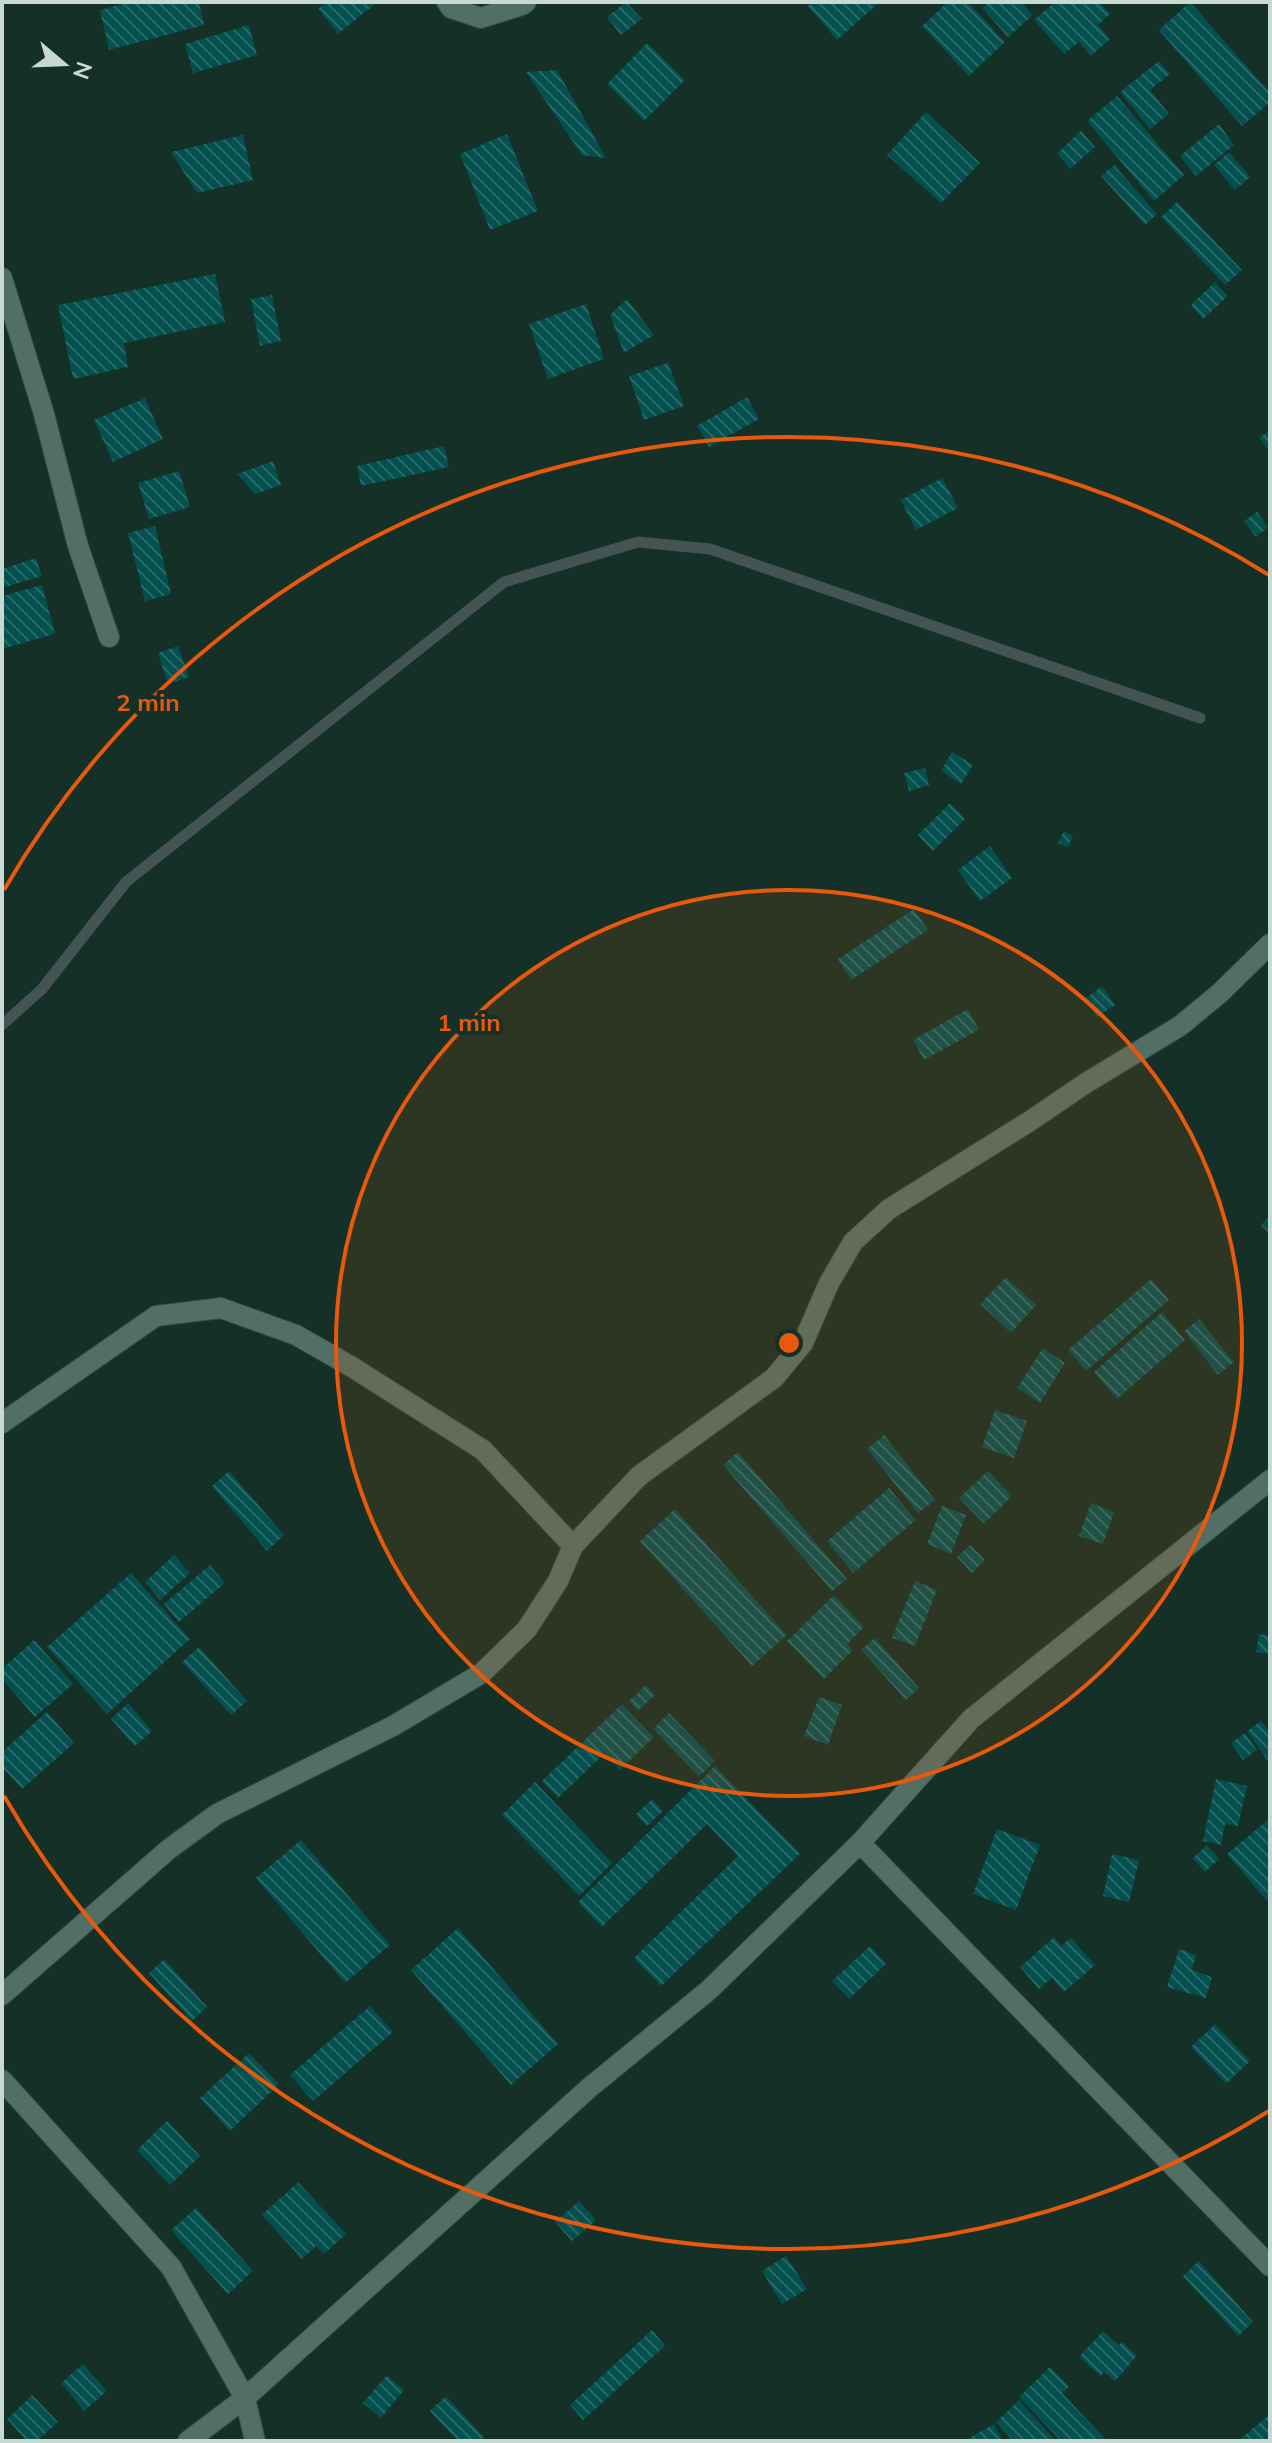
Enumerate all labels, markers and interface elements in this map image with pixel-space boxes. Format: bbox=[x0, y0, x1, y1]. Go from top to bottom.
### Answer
north arrow bbox=[24, 24, 104, 104]
text: N bbox=[67, 58, 99, 83]
text: 2 min bbox=[116, 687, 180, 717]
text: 1 min bbox=[437, 1007, 501, 1037]
centre of rings bbox=[775, 1329, 803, 1357]

